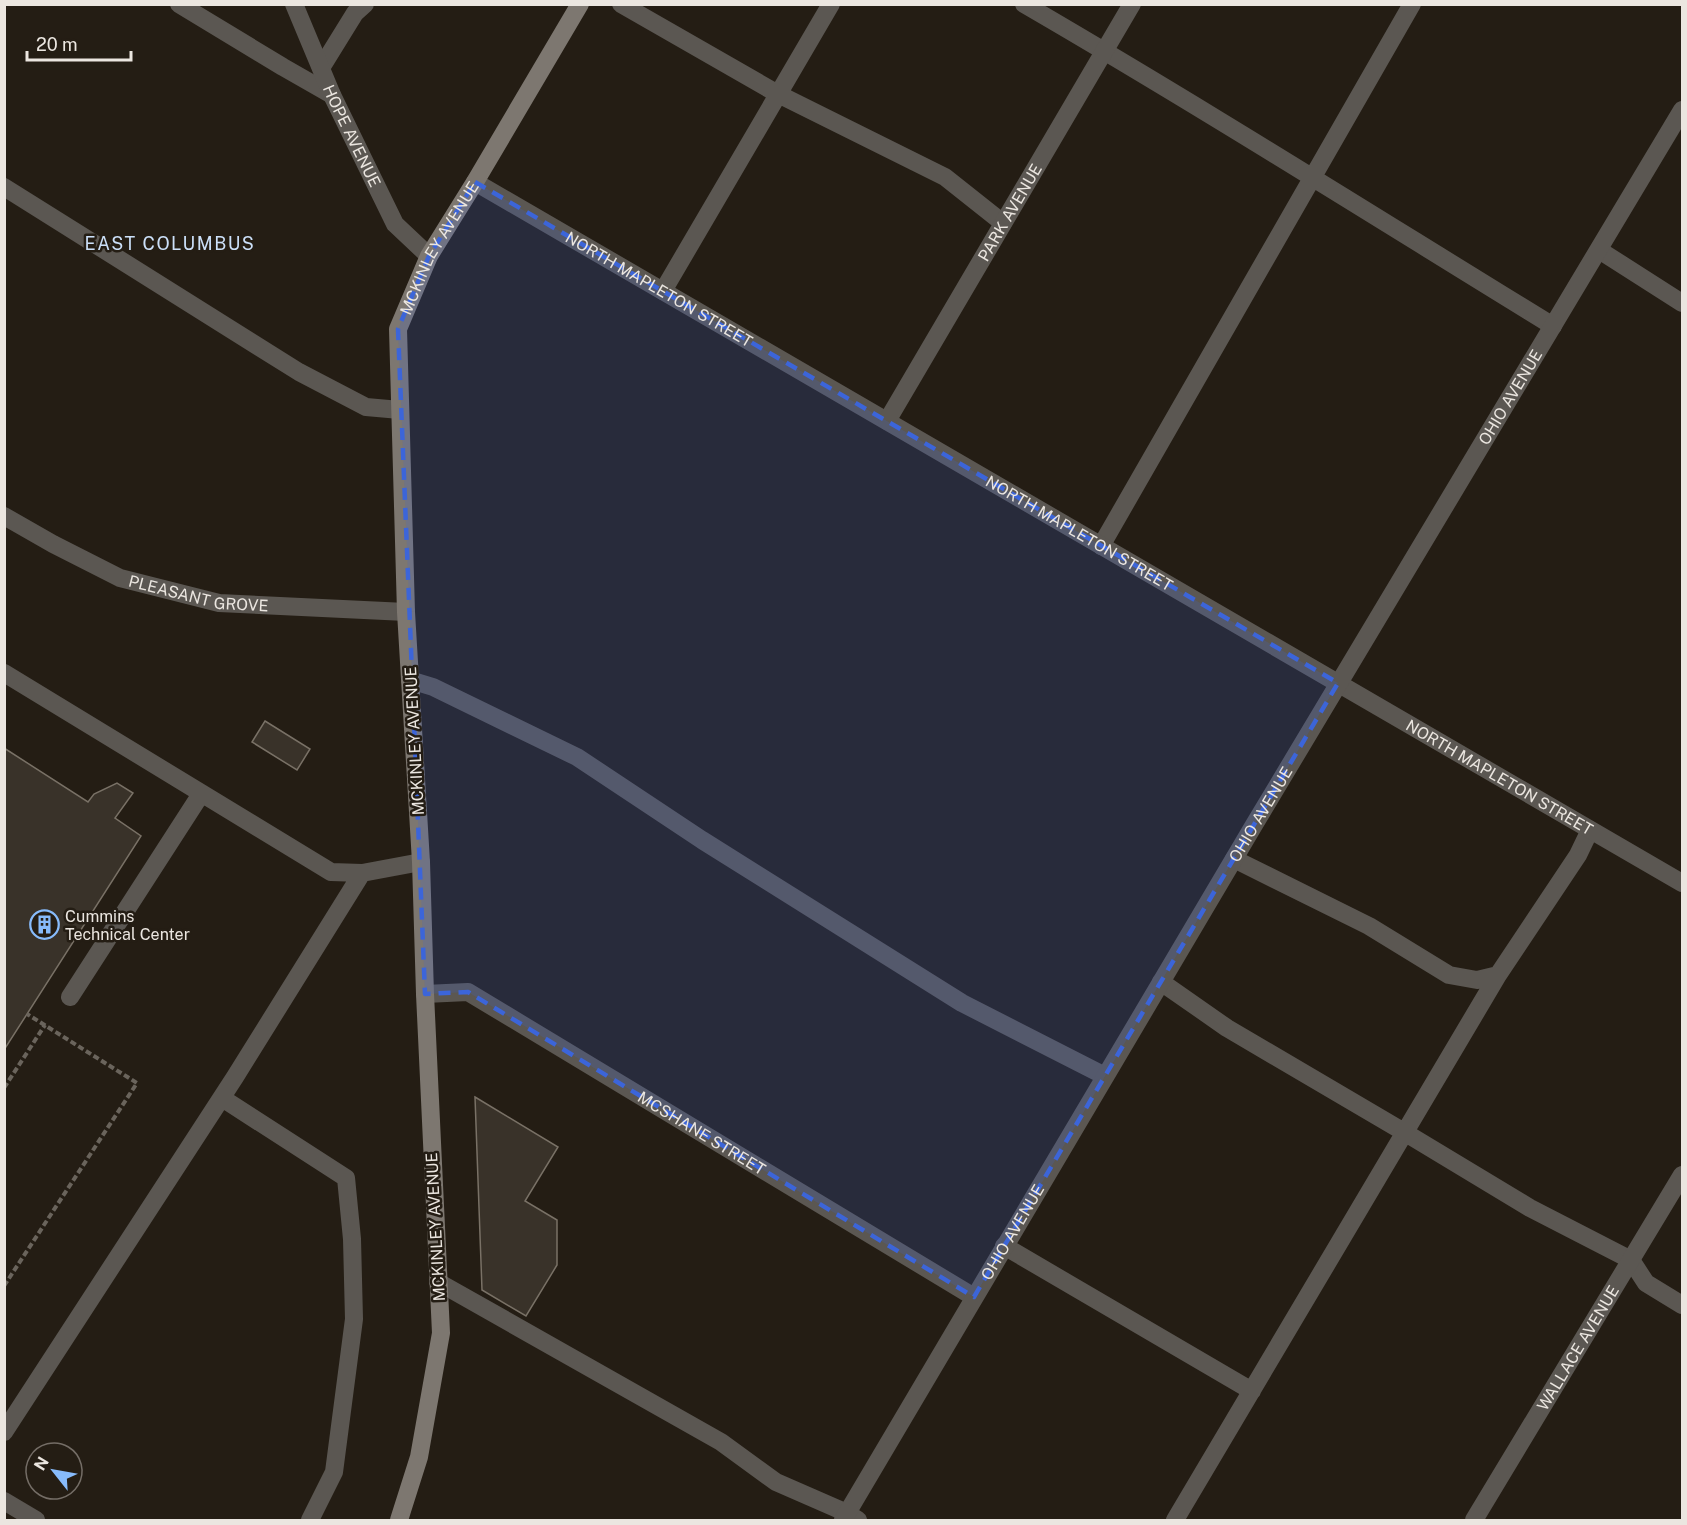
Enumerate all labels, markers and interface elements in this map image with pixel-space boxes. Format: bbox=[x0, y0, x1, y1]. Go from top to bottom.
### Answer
scale bar bbox=[27, 24, 130, 62]
text: 20 m bbox=[36, 34, 78, 55]
street label: HOPE AVENUE bbox=[319, 82, 384, 190]
street label: PARK AVENUE bbox=[974, 160, 1046, 265]
street label: MCKINLEY AVENUE bbox=[396, 178, 483, 318]
street label: NORTH MAPLETON STREET bbox=[562, 228, 756, 351]
district label: EAST COLUMBUS bbox=[85, 233, 255, 254]
street label: OHIO AVENUE bbox=[1475, 346, 1546, 448]
street label: NORTH MAPLETON STREET bbox=[982, 472, 1177, 595]
street label: PLEASANT GROVE bbox=[127, 572, 269, 615]
street label: MCKINLEY AVENUE bbox=[401, 666, 428, 816]
street label: NORTH MAPLETON STREET bbox=[1403, 716, 1597, 840]
street label: OHIO AVENUE bbox=[1225, 763, 1297, 866]
place label: Cummins Technical Center bbox=[65, 907, 190, 944]
building icon: Cummins Technical Center bbox=[28, 909, 60, 941]
street label: MCSHANE STREET bbox=[634, 1088, 769, 1179]
street label: MCKINLEY AVENUE bbox=[422, 1152, 449, 1302]
street label: OHIO AVENUE bbox=[977, 1181, 1048, 1284]
street label: WALLACE AVENUE bbox=[1533, 1282, 1623, 1414]
north arrow bbox=[24, 1441, 84, 1501]
text: N bbox=[30, 1453, 53, 1474]

